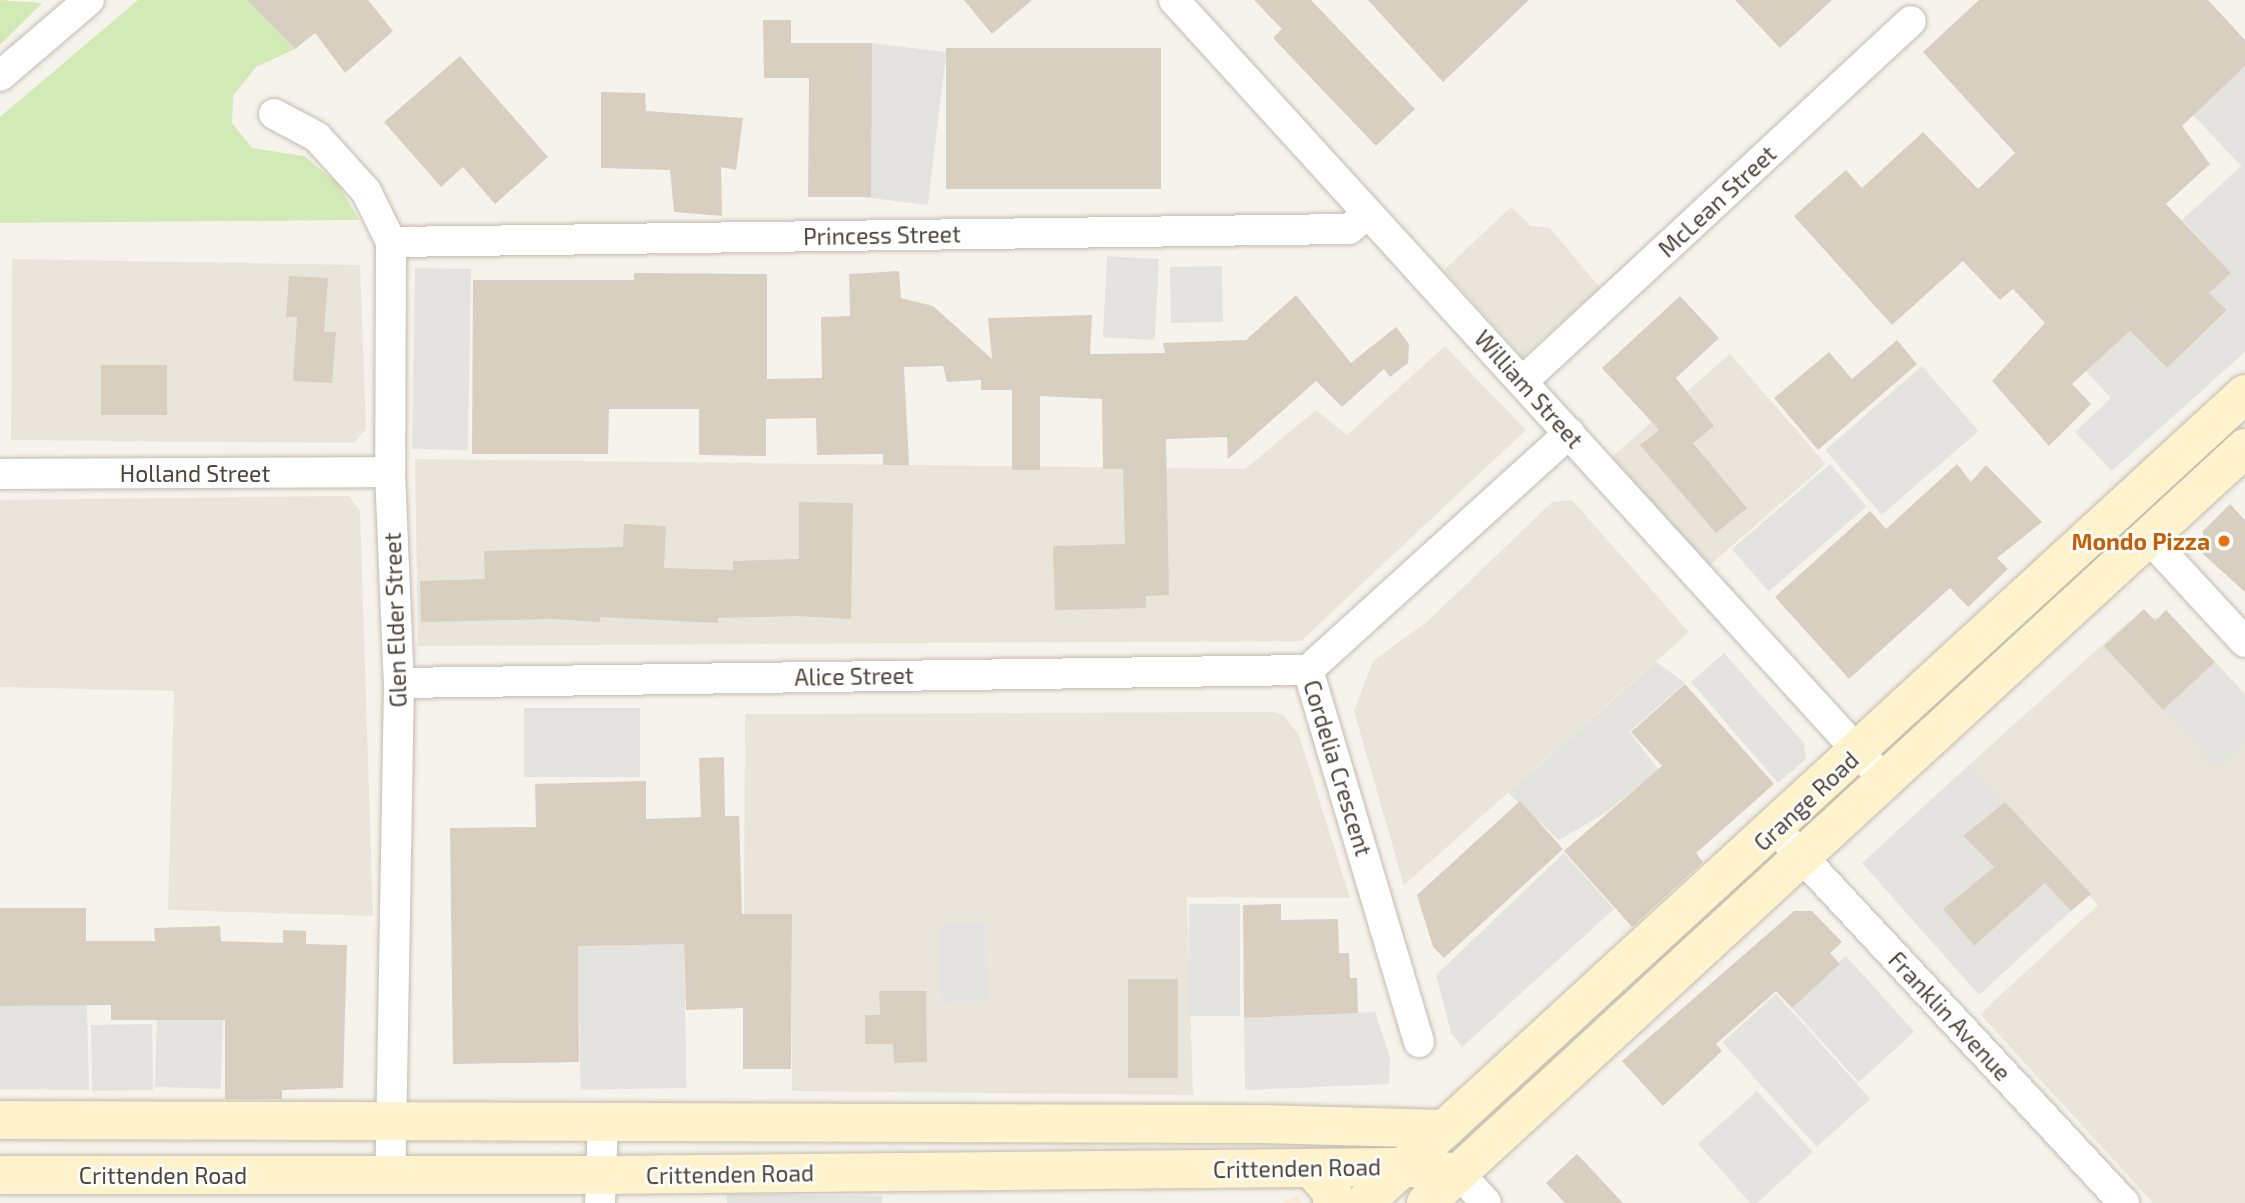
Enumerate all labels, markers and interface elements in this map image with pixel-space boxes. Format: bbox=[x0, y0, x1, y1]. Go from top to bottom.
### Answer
street label: McLean Street bbox=[1653, 140, 1781, 262]
street label: Princess Street bbox=[803, 220, 961, 250]
street label: William Street bbox=[1469, 325, 1589, 453]
street label: Holland Street bbox=[120, 459, 270, 487]
place label: Mondo Pizza bbox=[2071, 527, 2210, 555]
street label: Glen Elder Street bbox=[378, 532, 412, 708]
marker: Mondo Pizza bbox=[2216, 533, 2232, 549]
street label: Alice Street bbox=[794, 661, 914, 691]
street label: Cordelia Crescent bbox=[1298, 677, 1378, 859]
street label: Grange Road bbox=[1748, 746, 1864, 856]
street label: Franklin Avenue bbox=[1883, 946, 2017, 1086]
street label: Crittenden Road bbox=[1213, 1153, 1381, 1183]
street label: Crittenden Road bbox=[646, 1159, 814, 1189]
street label: Crittenden Road bbox=[79, 1161, 247, 1189]

